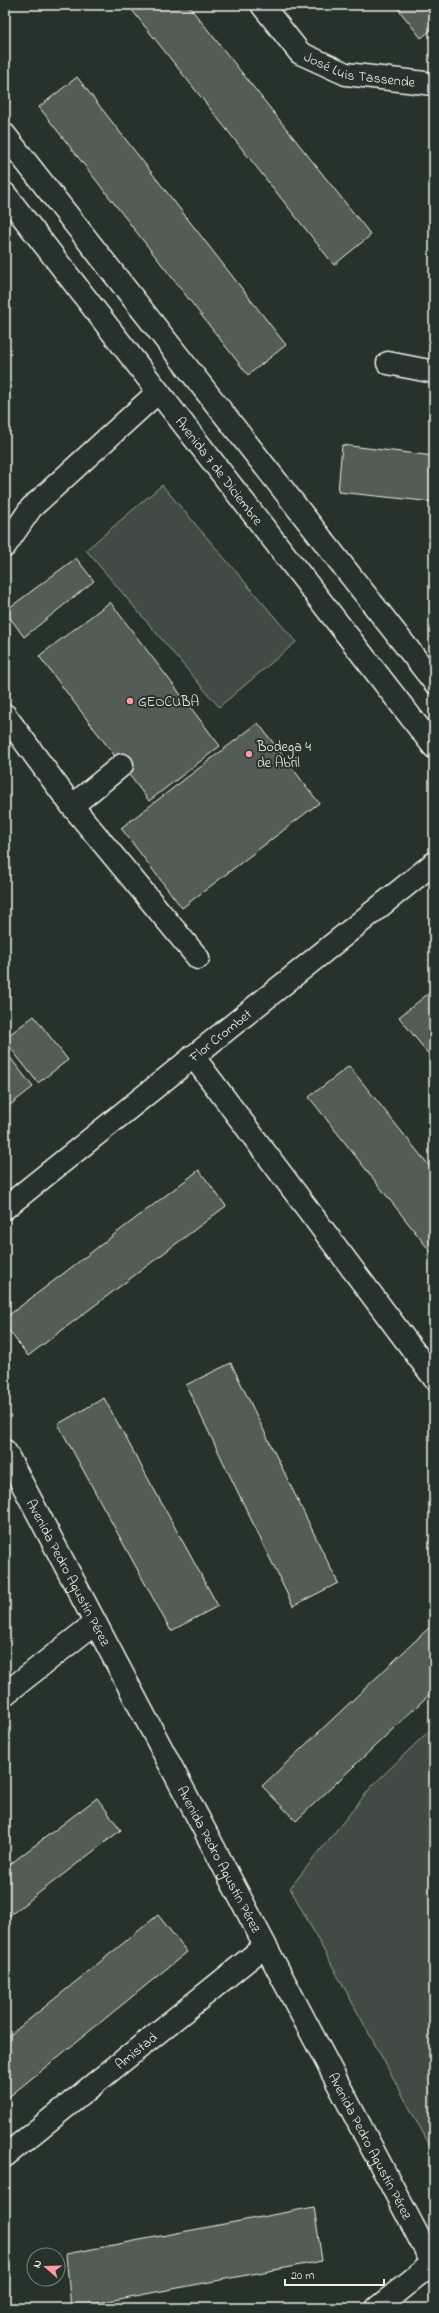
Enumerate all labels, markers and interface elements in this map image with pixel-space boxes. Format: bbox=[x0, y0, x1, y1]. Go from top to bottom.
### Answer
street label: José Luis Tassende bbox=[300, 47, 417, 94]
street label: Avenida 7 de Diciembre bbox=[169, 413, 268, 531]
place label: GEOCUBA bbox=[138, 692, 199, 713]
marker: GEOCUBA bbox=[125, 696, 135, 706]
place label: Bodega 4 de Abril bbox=[256, 737, 311, 774]
marker: Bodega 4 de Abril bbox=[244, 749, 254, 759]
street label: Flor Crombet bbox=[184, 1004, 257, 1069]
street label: Avenida Pedro Agustín Pérez bbox=[20, 1496, 115, 1650]
street label: Avenida Pedro Agustín Pérez bbox=[171, 1782, 266, 1937]
street label: Amistad bbox=[111, 2028, 163, 2075]
street label: Avenida Pedro Agustín Pérez bbox=[322, 2069, 417, 2224]
north arrow bbox=[26, 2247, 66, 2287]
text: N bbox=[29, 2258, 46, 2270]
scale bar bbox=[285, 2261, 384, 2287]
text: 20 m bbox=[291, 2267, 314, 2285]

